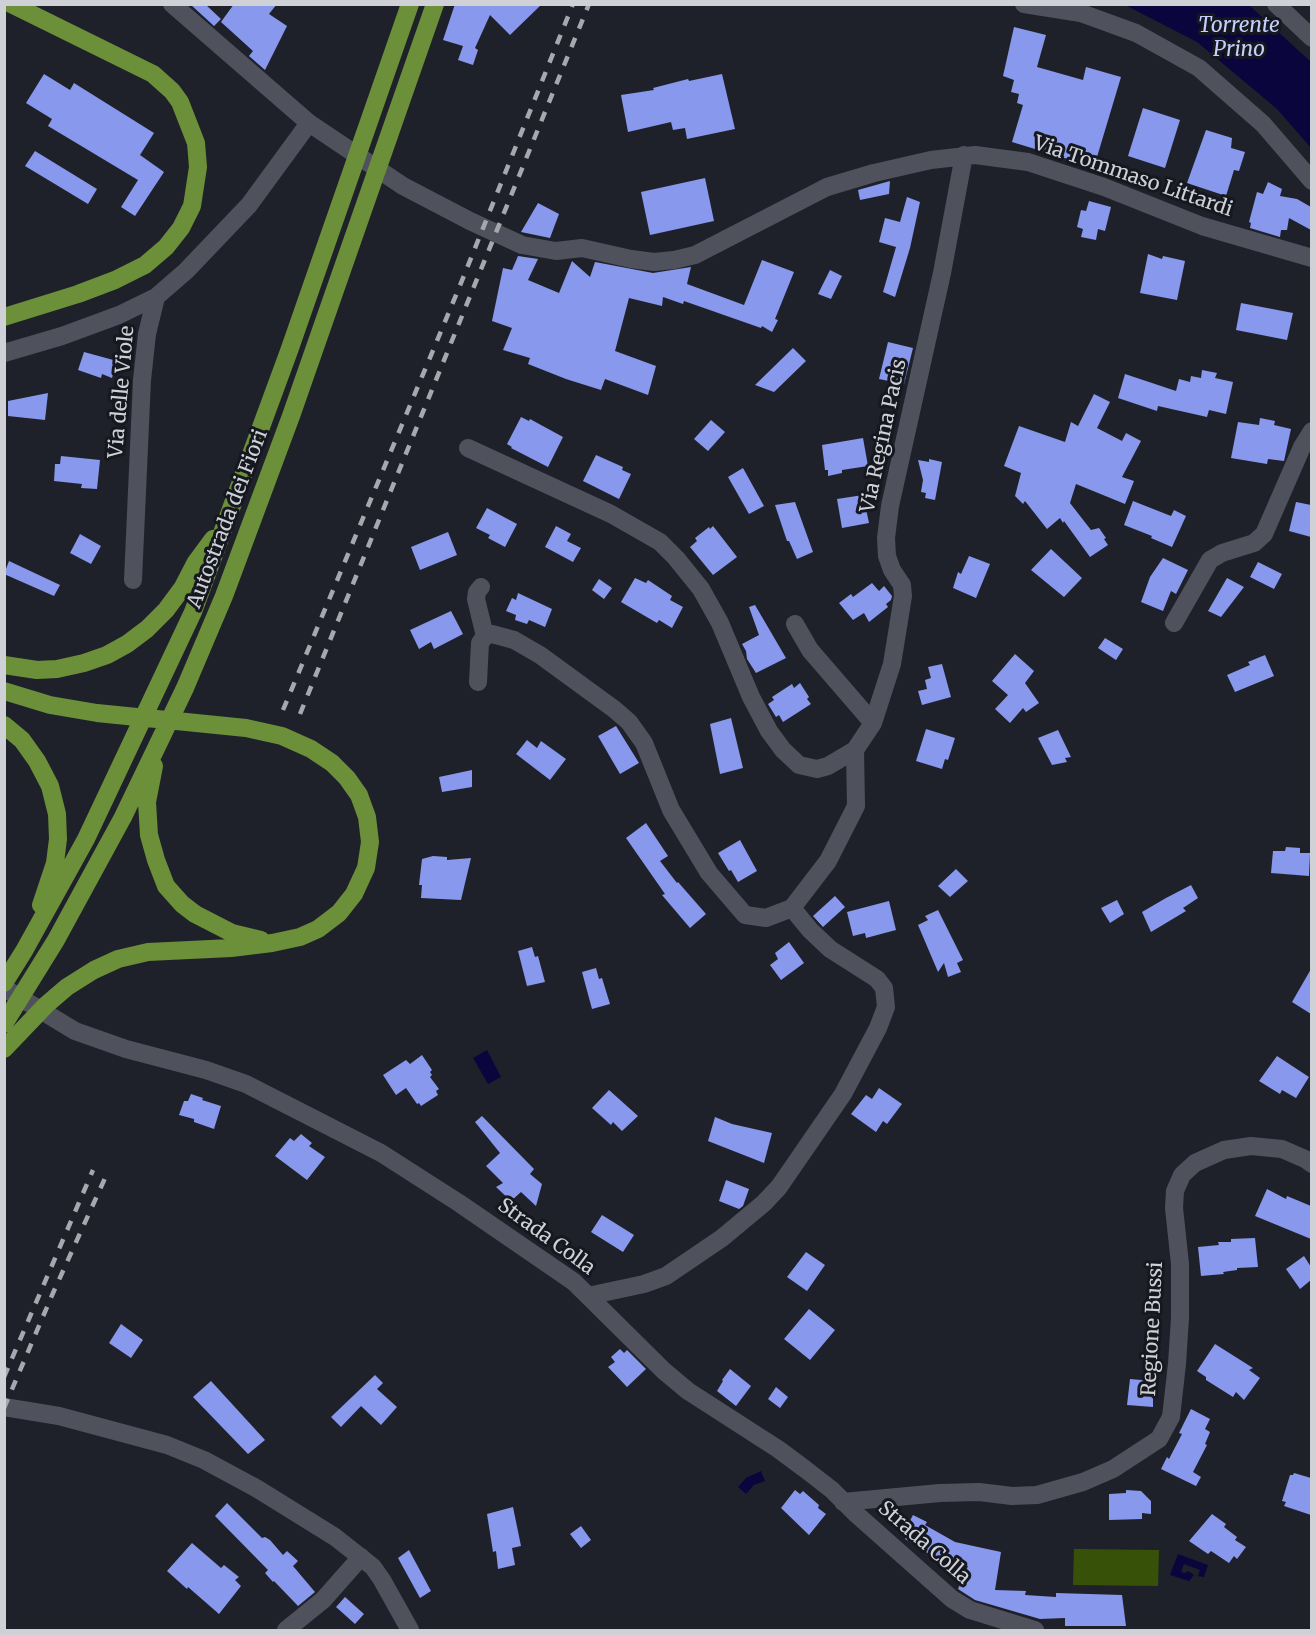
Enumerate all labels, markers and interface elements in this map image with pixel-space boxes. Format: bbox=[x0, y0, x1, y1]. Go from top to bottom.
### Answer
water label: Torrente Prino bbox=[1198, 13, 1280, 63]
street label: Via Tommaso Littardi bbox=[1030, 132, 1236, 222]
street label: Via delle Viole bbox=[104, 325, 140, 459]
street label: Via Regina Pacis bbox=[856, 357, 912, 515]
street label: Autostrada dei Fiori bbox=[183, 426, 273, 612]
street label: Strada Colla bbox=[493, 1194, 599, 1280]
street label: Regione Bussi bbox=[1137, 1261, 1169, 1397]
street label: Strada Colla bbox=[873, 1496, 975, 1590]

